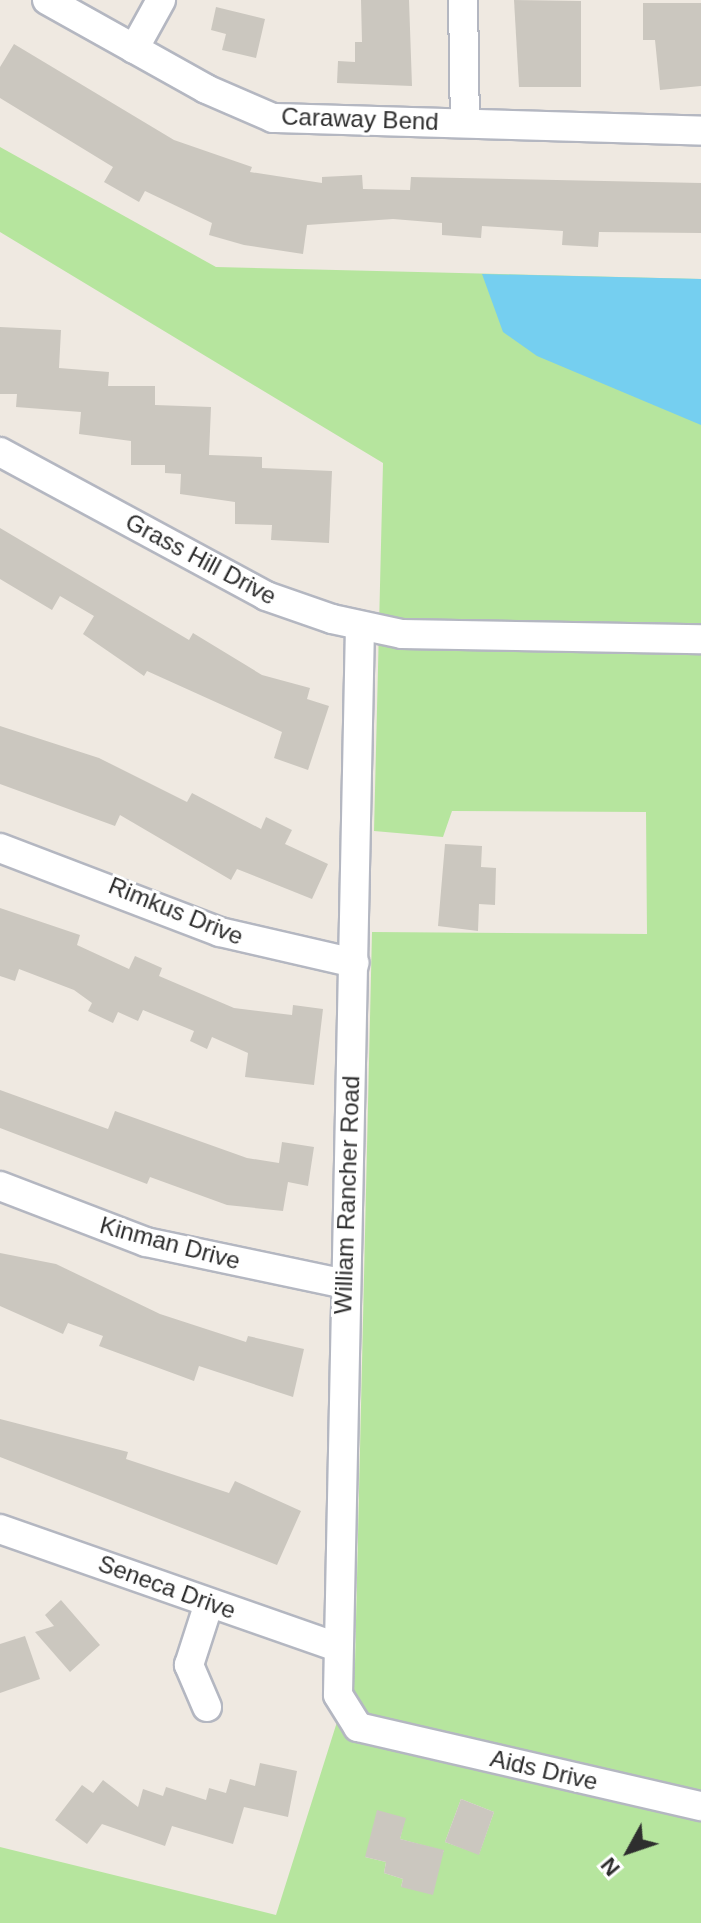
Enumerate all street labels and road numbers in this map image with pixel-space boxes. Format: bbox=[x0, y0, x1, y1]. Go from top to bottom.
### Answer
street label: Caraway Bend bbox=[281, 102, 439, 136]
street label: Grass Hill Drive bbox=[121, 507, 281, 611]
street label: Rimkus Drive bbox=[104, 871, 248, 951]
street label: William Rancher Road bbox=[328, 1075, 366, 1315]
street label: Kinman Drive bbox=[97, 1210, 243, 1276]
street label: Seneca Drive bbox=[94, 1549, 240, 1625]
street label: Aids Drive bbox=[487, 1744, 601, 1796]

